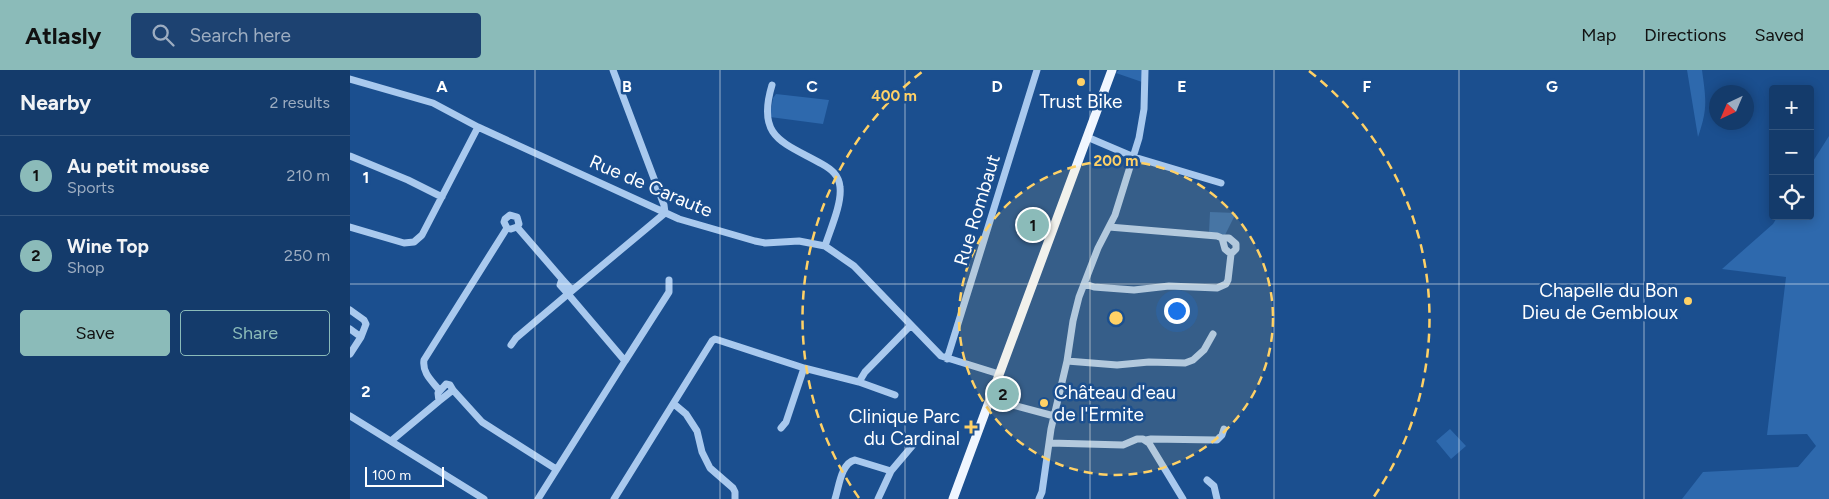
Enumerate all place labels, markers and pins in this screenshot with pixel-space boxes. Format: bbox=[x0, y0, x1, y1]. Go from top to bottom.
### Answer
marker: Trust Bike bbox=[1075, 76, 1087, 88]
place label: Trust Bike bbox=[1040, 90, 1122, 113]
pin: 1 bbox=[1017, 206, 1049, 244]
place label: Chapelle du Bon Dieu de Gembloux bbox=[1522, 279, 1678, 324]
marker: Chapelle du Bon Dieu de Gembloux bbox=[1682, 295, 1694, 307]
centre of rings bbox=[1107, 309, 1125, 327]
pin: 2 bbox=[987, 375, 1019, 413]
place label: Château d'eau de l'Ermite bbox=[1054, 381, 1176, 426]
marker: Château d'eau de l'Ermite bbox=[1038, 397, 1050, 409]
place label: Clinique Parc du Cardinal bbox=[849, 405, 960, 450]
marker: Clinique Parc du Cardinal bbox=[964, 420, 978, 434]

